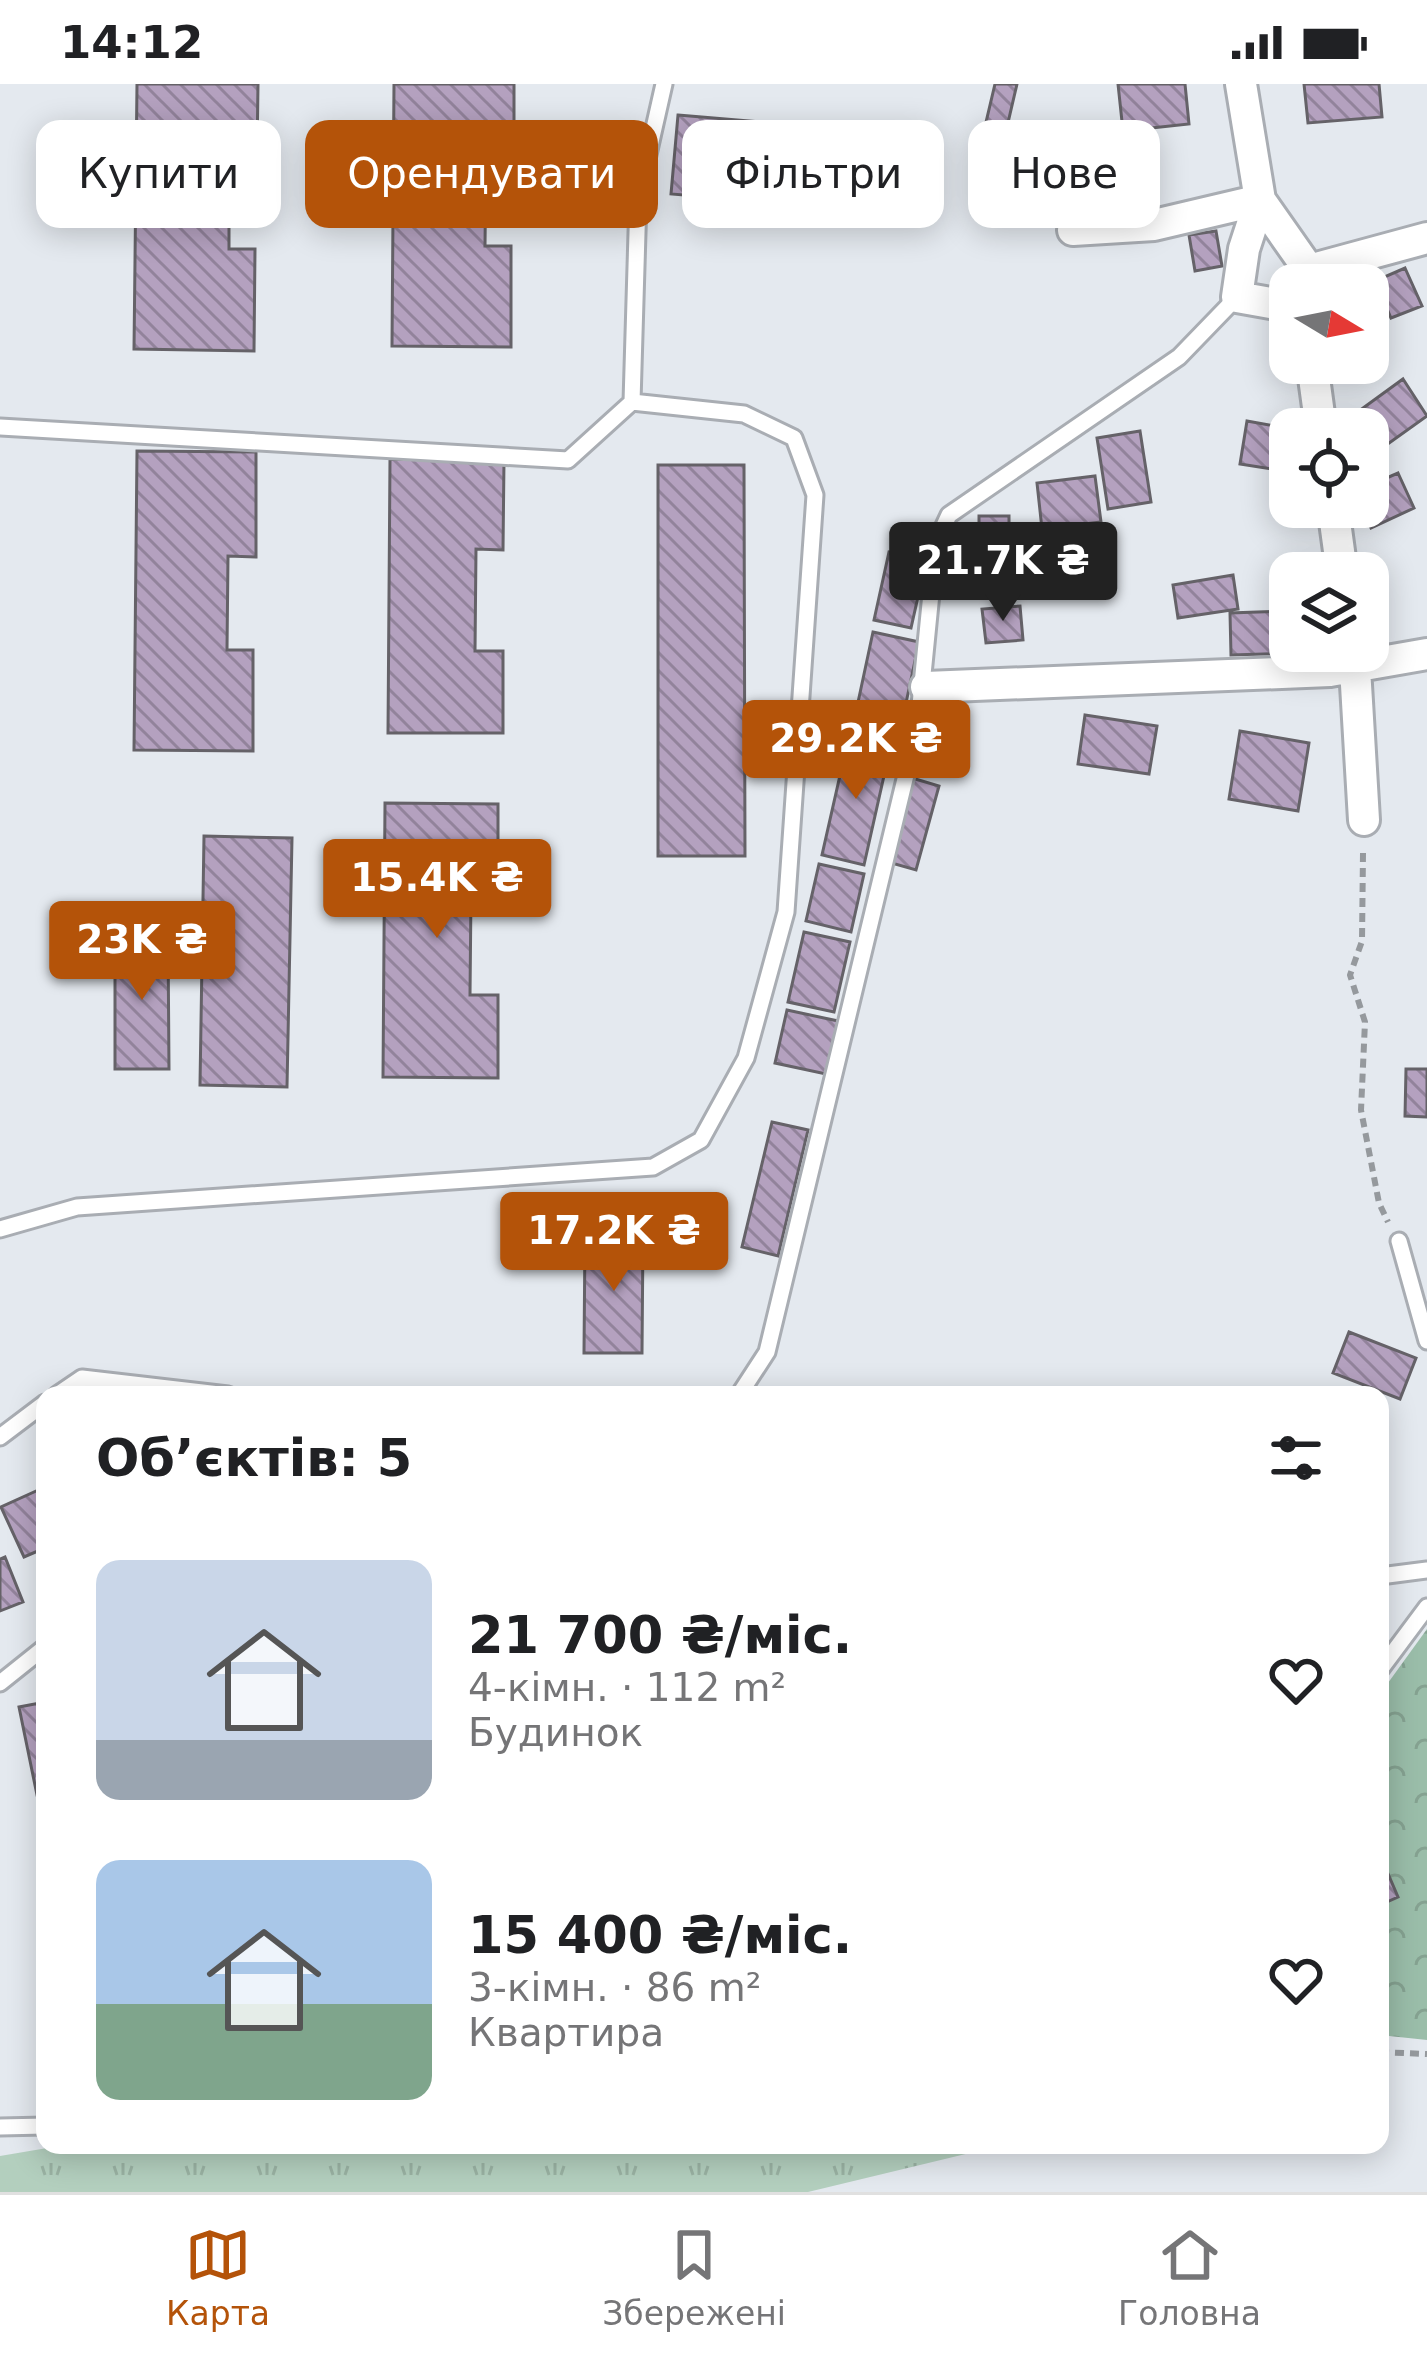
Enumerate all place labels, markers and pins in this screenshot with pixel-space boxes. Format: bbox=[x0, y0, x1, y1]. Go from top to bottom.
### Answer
pin: 21.7K ₴ bbox=[892, 522, 1114, 624]
pin: 29.2K ₴ bbox=[745, 700, 967, 802]
pin: 15.4K ₴ bbox=[326, 839, 548, 941]
pin: 23K ₴ bbox=[58, 901, 226, 1003]
pin: 17.2K ₴ bbox=[503, 1192, 725, 1294]

